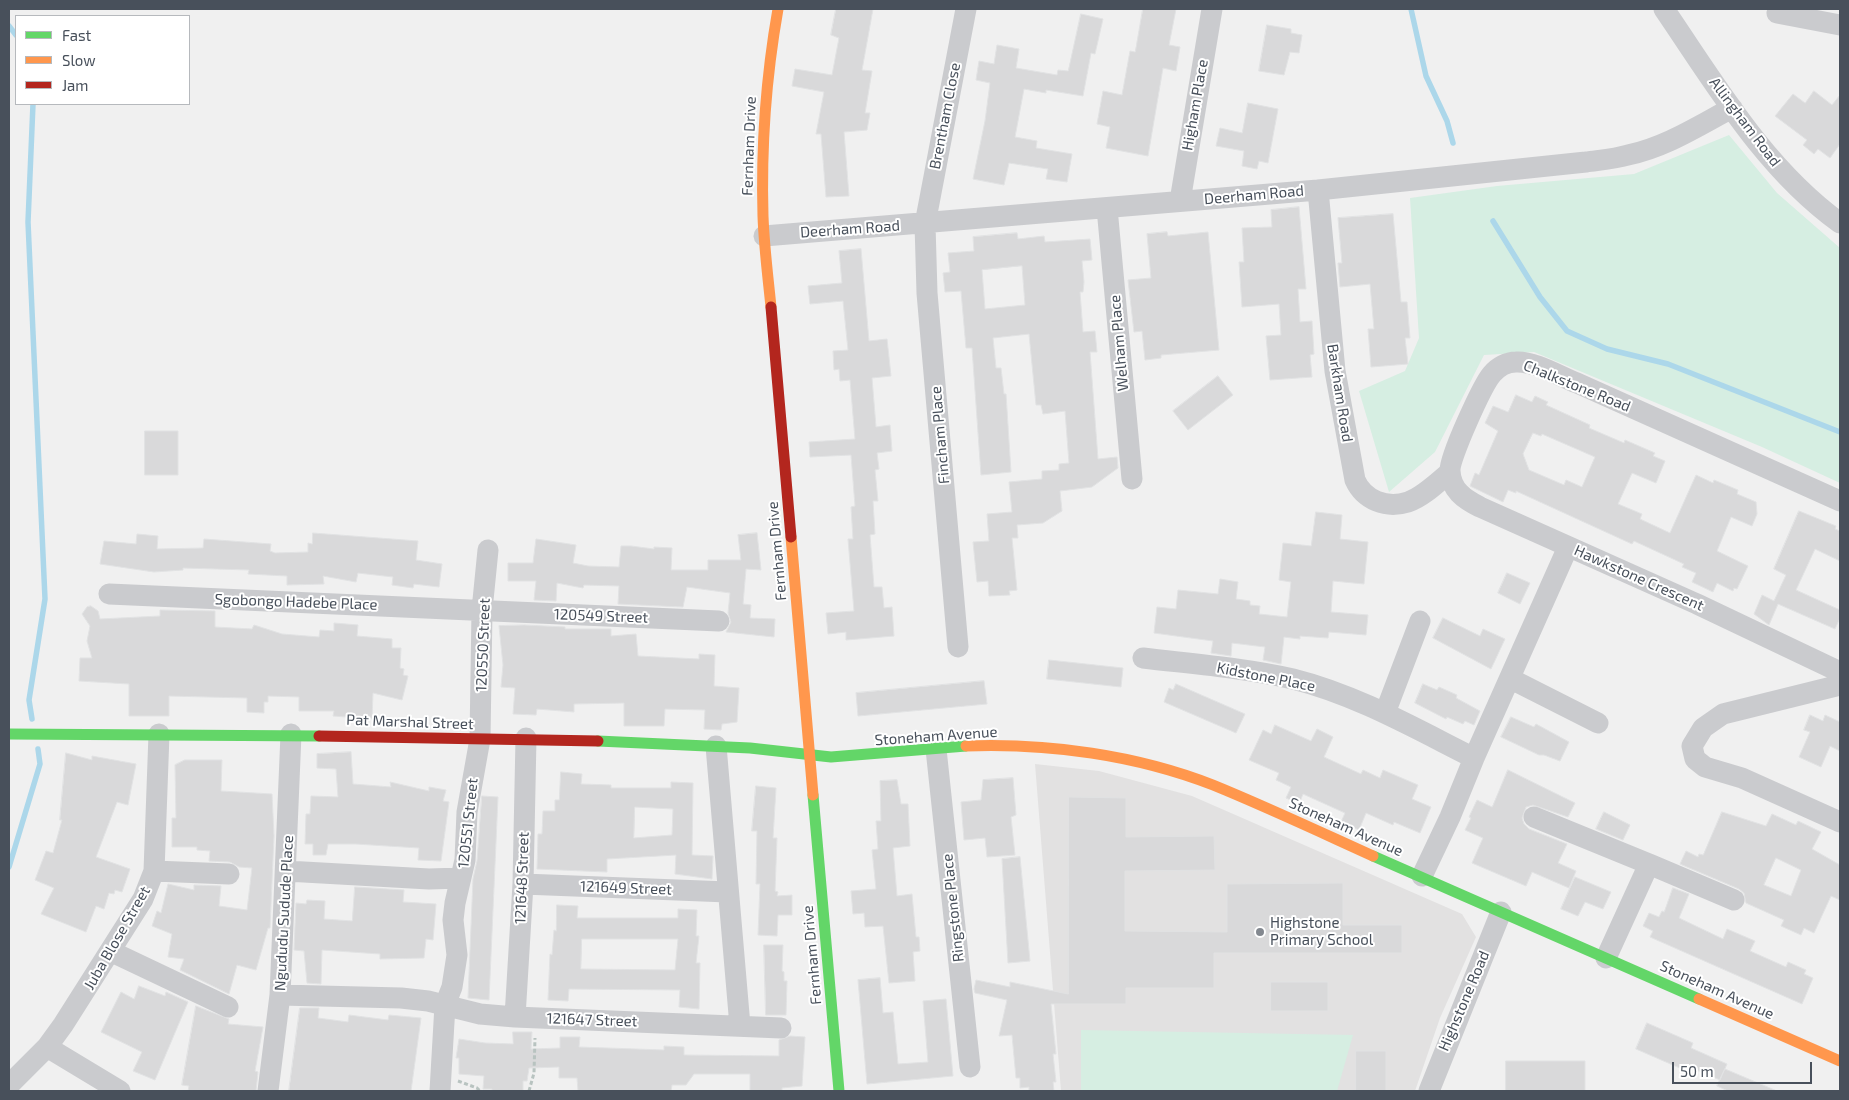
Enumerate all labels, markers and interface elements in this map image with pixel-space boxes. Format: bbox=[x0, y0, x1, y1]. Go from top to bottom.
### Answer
legend bbox=[15, 15, 190, 105]
text: Fast bbox=[62, 26, 91, 44]
text: Slow bbox=[62, 51, 96, 69]
street label: Higham Place bbox=[1178, 58, 1212, 152]
street label: Brentham Close bbox=[926, 61, 964, 171]
street label: Allingham Road bbox=[1706, 74, 1784, 170]
text: Jam bbox=[62, 76, 88, 94]
street label: Fernham Drive bbox=[738, 96, 760, 196]
street label: Deerham Road bbox=[1203, 182, 1305, 208]
street label: Deerham Road bbox=[799, 217, 901, 241]
street label: Welham Place bbox=[1106, 294, 1132, 392]
street label: Barkham Road bbox=[1323, 343, 1357, 443]
street label: Chalkstone Road bbox=[1521, 356, 1633, 416]
street label: Fincham Place bbox=[927, 385, 953, 485]
street label: Fernham Drive bbox=[764, 501, 790, 601]
street label: Hawkstone Crescent bbox=[1571, 541, 1707, 615]
street label: Sgobongo Hadebe Place bbox=[214, 590, 378, 614]
street label: 120550 Street bbox=[472, 598, 494, 692]
street label: 120549 Street bbox=[554, 605, 648, 627]
street label: Kidstone Place bbox=[1215, 659, 1317, 695]
street label: Pat Marshal Street bbox=[346, 711, 474, 733]
street label: Stoneham Avenue bbox=[874, 723, 998, 749]
street label: 120551 Street bbox=[454, 777, 482, 869]
street label: Stoneham Avenue bbox=[1286, 794, 1406, 860]
street label: 121648 Street bbox=[511, 832, 533, 924]
street label: Ngududu Sudude Place bbox=[271, 835, 297, 991]
street label: Ringstone Place bbox=[938, 853, 968, 963]
street label: 121649 Street bbox=[580, 877, 672, 899]
street label: Juba Blose Street bbox=[80, 883, 154, 993]
street label: Fernham Drive bbox=[799, 905, 825, 1005]
place label: Highstone Primary School bbox=[1270, 914, 1373, 949]
marker: Highstone Primary School bbox=[1254, 926, 1266, 938]
street label: Highstone Road bbox=[1435, 948, 1493, 1054]
street label: Stoneham Avenue bbox=[1657, 957, 1777, 1023]
street label: 121647 Street bbox=[546, 1009, 638, 1031]
scale bar bbox=[1674, 1052, 1814, 1084]
text: 50 m bbox=[1680, 1062, 1714, 1080]

